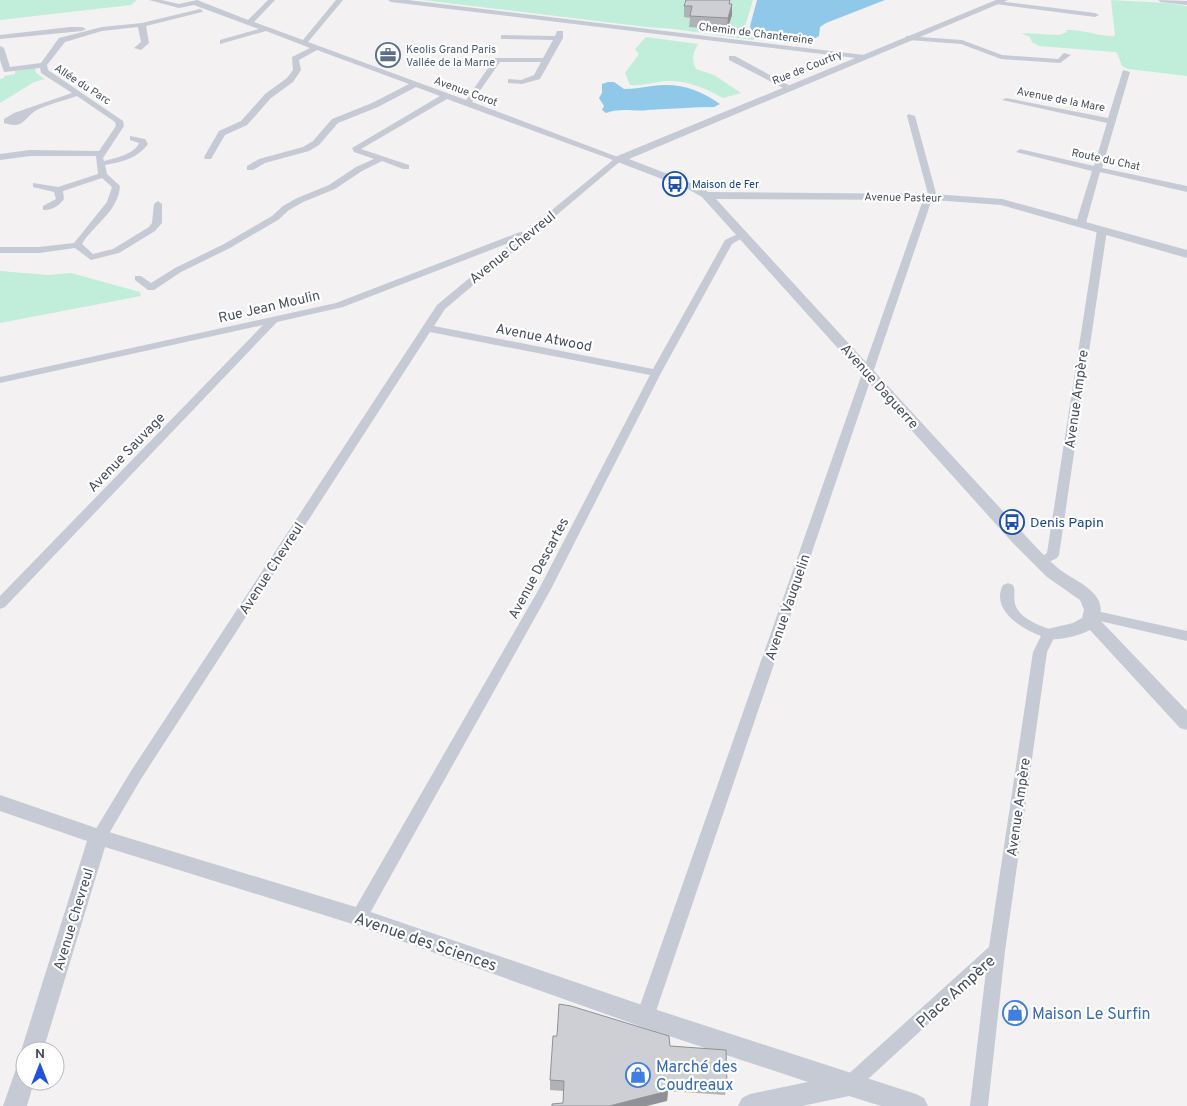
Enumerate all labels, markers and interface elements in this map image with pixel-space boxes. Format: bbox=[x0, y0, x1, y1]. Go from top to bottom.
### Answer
street label: Chemin de Chantereine bbox=[698, 20, 814, 48]
office icon: Keolis Grand Paris Vallée de la Marne bbox=[375, 42, 401, 68]
place label: Keolis Grand Paris Vallée de la Marne bbox=[406, 43, 496, 70]
street label: Rue de Courtry bbox=[770, 47, 845, 88]
street label: Allée du Parc bbox=[51, 61, 113, 108]
street label: Avenue Corot bbox=[432, 74, 499, 110]
street label: Avenue de la Mare bbox=[1015, 85, 1106, 115]
street label: Route du Chat bbox=[1070, 146, 1141, 174]
bus stop icon: Maison de Fer bbox=[662, 171, 688, 197]
place label: Maison de Fer bbox=[692, 178, 760, 192]
street label: Avenue Pasteur bbox=[864, 190, 943, 206]
street label: Avenue Chevreul bbox=[466, 208, 559, 288]
street label: Rue Jean Moulin bbox=[217, 288, 322, 327]
street label: Avenue Atwood bbox=[494, 321, 593, 356]
street label: Avenue Daguerre bbox=[836, 341, 921, 433]
street label: Avenue Ampère bbox=[1062, 349, 1093, 450]
street label: Avenue Sauvage bbox=[85, 410, 169, 496]
bus stop icon: Denis Papin bbox=[999, 509, 1025, 535]
street label: Avenue Descartes bbox=[505, 515, 573, 622]
place label: Denis Papin bbox=[1030, 515, 1104, 532]
street label: Avenue Chevreul bbox=[236, 520, 308, 618]
street label: Avenue Vauquelin bbox=[762, 552, 815, 663]
street label: Avenue Ampère bbox=[1004, 757, 1035, 858]
street label: Avenue Chevreul bbox=[51, 866, 98, 973]
street label: Avenue des Sciences bbox=[351, 909, 499, 977]
street label: Place Ampère bbox=[913, 952, 1000, 1033]
shop icon: Maison Le Surfin bbox=[1002, 1000, 1028, 1026]
place label: Maison Le Surfin bbox=[1032, 1005, 1151, 1025]
north arrow bbox=[15, 1041, 65, 1091]
text: N bbox=[35, 1046, 45, 1063]
place label: Marché des Coudreaux bbox=[656, 1058, 737, 1096]
shop icon: Marché des Coudreaux bbox=[625, 1062, 651, 1088]

